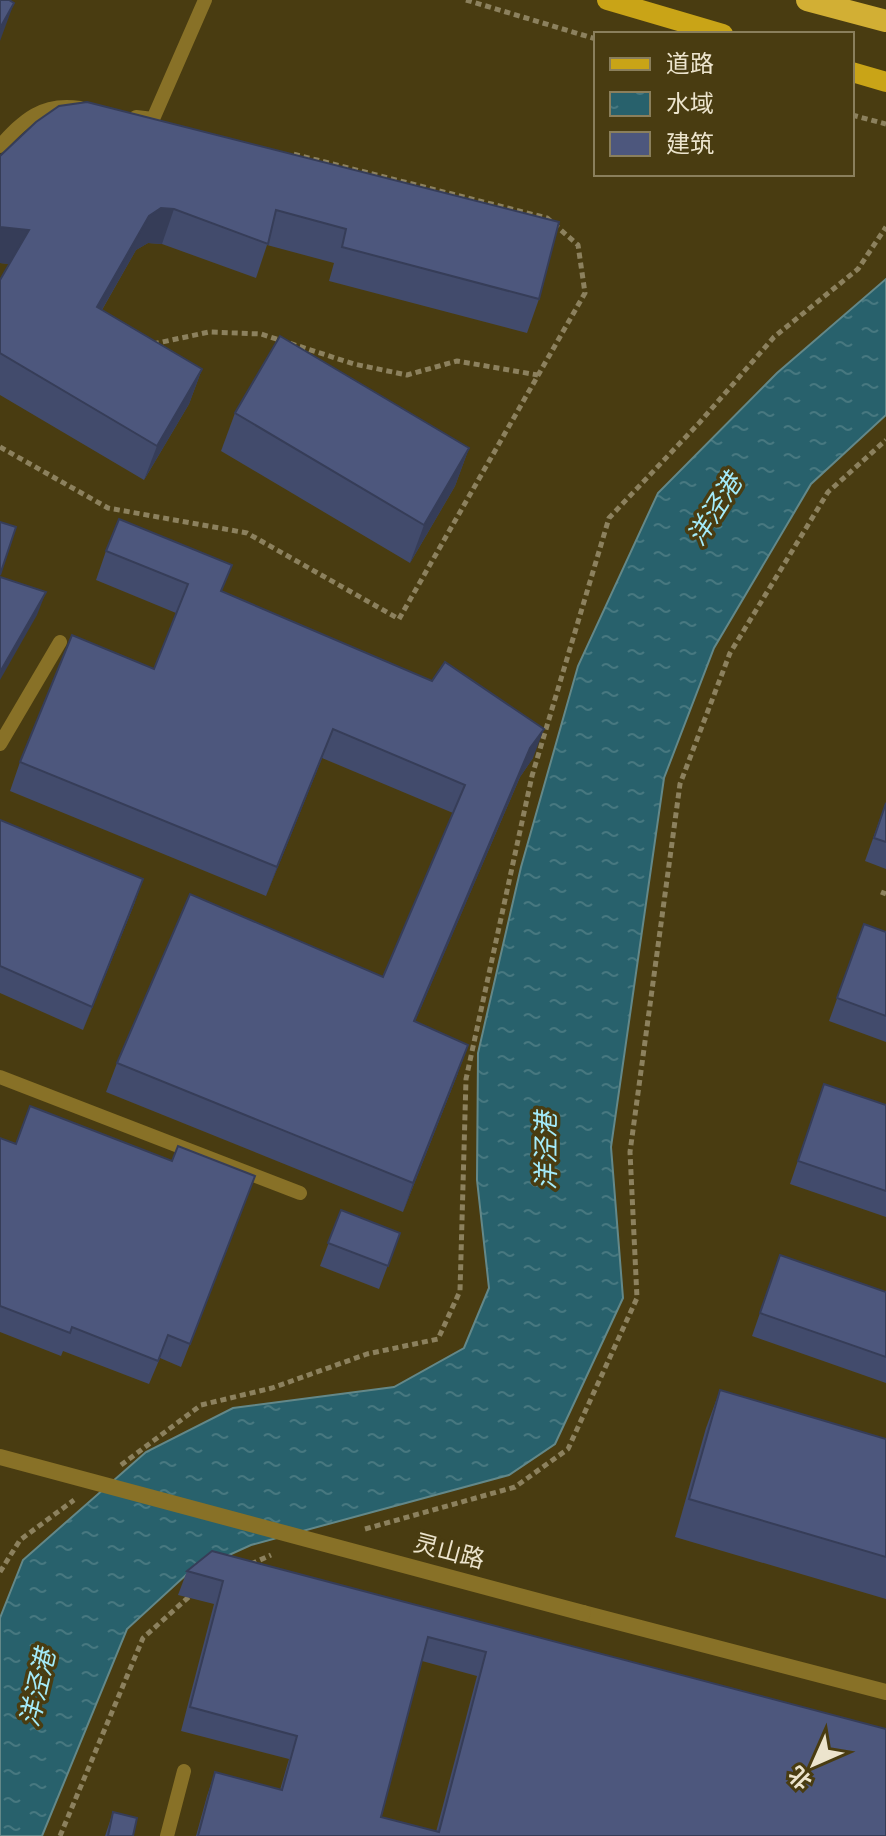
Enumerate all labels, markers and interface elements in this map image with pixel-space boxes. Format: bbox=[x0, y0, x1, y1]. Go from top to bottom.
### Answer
legend bbox=[594, 32, 854, 176]
text: 道路 bbox=[666, 47, 714, 82]
text: 水域 bbox=[666, 87, 714, 122]
text: 建筑 bbox=[666, 127, 714, 162]
water label: 洋泾港 bbox=[679, 464, 753, 553]
water label: 洋泾港 bbox=[528, 1108, 565, 1190]
street label: 灵山路 bbox=[410, 1526, 488, 1578]
water label: 洋泾港 bbox=[11, 1642, 66, 1730]
north arrow bbox=[774, 1724, 854, 1804]
text: 北 bbox=[781, 1758, 820, 1797]

